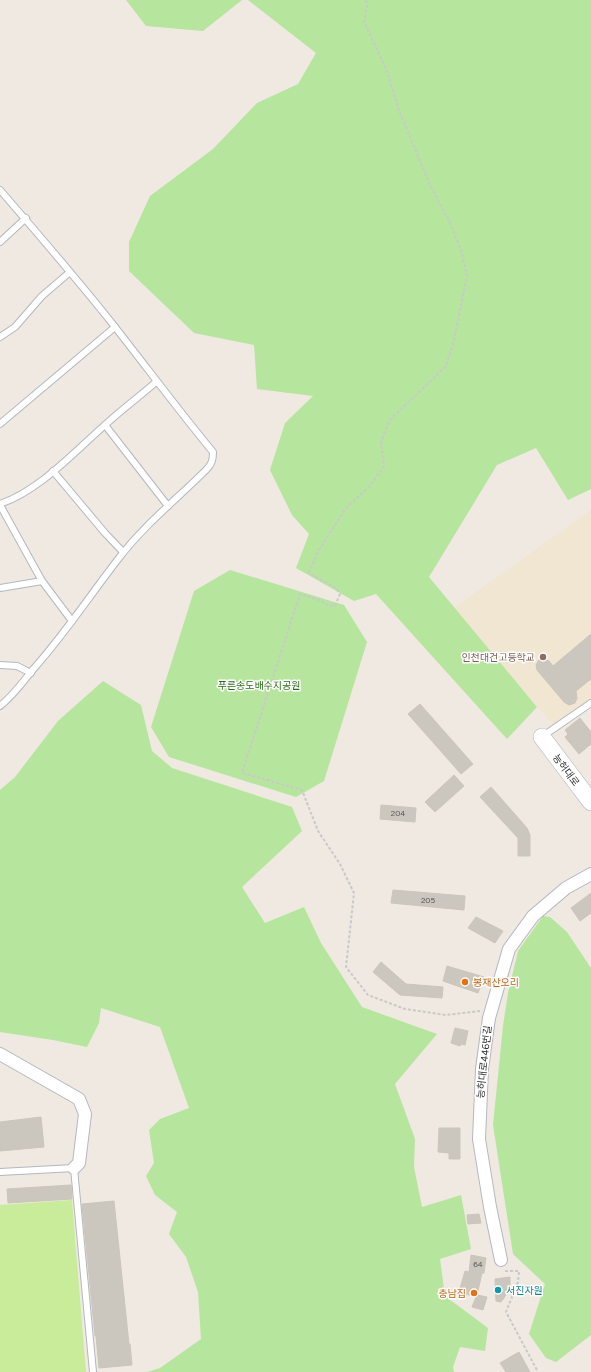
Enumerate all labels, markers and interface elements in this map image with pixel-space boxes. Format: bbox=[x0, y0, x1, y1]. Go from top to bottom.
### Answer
place label: 인천대건고등학교 bbox=[461, 651, 535, 664]
marker: 인천대건고등학교 bbox=[538, 652, 548, 662]
park label: 푸른송도배수지공원 bbox=[218, 679, 300, 692]
street label: 능허대로 bbox=[550, 751, 582, 789]
house number: 204 bbox=[391, 808, 405, 818]
house number: 205 bbox=[421, 895, 435, 905]
place label: 봉재산오리 bbox=[473, 976, 519, 989]
marker: 봉재산오리 bbox=[460, 977, 470, 987]
street label: 능허대로446번길 bbox=[474, 1025, 494, 1099]
house number: 64 bbox=[473, 1259, 483, 1269]
place label: 서진자원 bbox=[506, 1284, 543, 1297]
marker: 서진자원 bbox=[493, 1285, 503, 1295]
place label: 충남집 bbox=[438, 1287, 466, 1300]
marker: 충남집 bbox=[469, 1288, 479, 1298]

